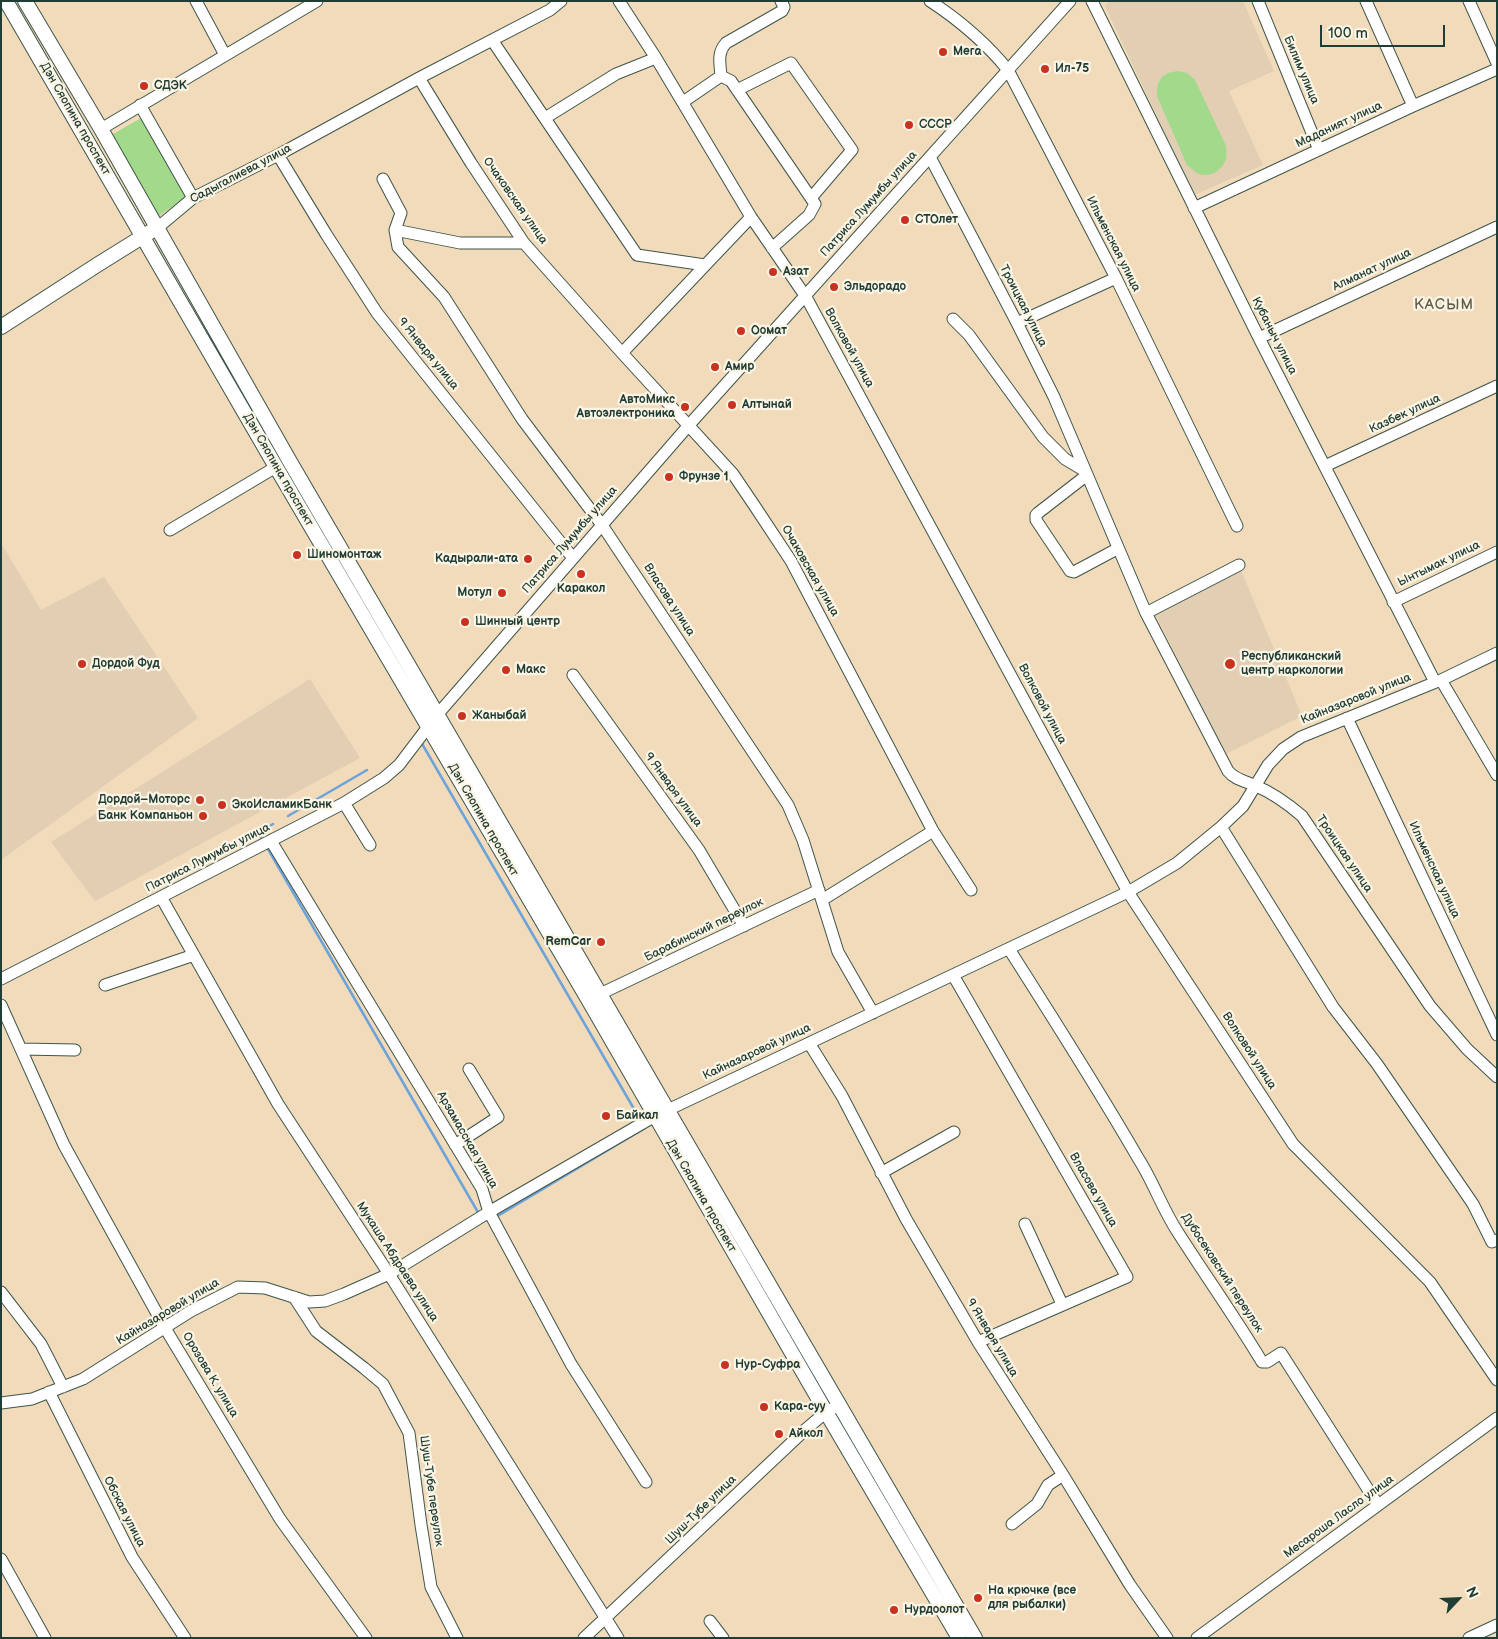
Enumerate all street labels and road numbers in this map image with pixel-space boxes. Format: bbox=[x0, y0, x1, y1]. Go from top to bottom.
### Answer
street label: Билим улица bbox=[1280, 34, 1322, 106]
street label: Дэн Сяопина проспект bbox=[37, 60, 113, 178]
street label: Маданият улица bbox=[1294, 99, 1384, 151]
street label: Садыгалиева улица bbox=[188, 141, 294, 207]
street label: Патриса Лумумбы улица bbox=[818, 148, 920, 260]
street label: Очаковская улица bbox=[480, 155, 550, 247]
street label: Ильменская улица bbox=[1083, 194, 1143, 294]
street label: Алманат улица bbox=[1330, 246, 1414, 294]
street label: Троицкая улица bbox=[996, 263, 1050, 349]
street label: Кубаныч улица bbox=[1248, 295, 1300, 377]
street label: Волковой улица bbox=[821, 306, 877, 390]
street label: 9 Января улица bbox=[395, 315, 461, 393]
street label: Казбек улица bbox=[1367, 391, 1443, 437]
street label: Дэн Сяопина проспект bbox=[240, 411, 316, 529]
street label: Патриса Лумумбы улица bbox=[519, 483, 621, 597]
street label: Очаковская улица bbox=[778, 523, 842, 619]
street label: Ынтымак улица bbox=[1396, 538, 1482, 590]
street label: Власова улица bbox=[640, 561, 698, 639]
street label: Волковой улица bbox=[1015, 661, 1069, 747]
street label: Кайназаровой улица bbox=[1299, 670, 1413, 728]
street label: 9 Января улица bbox=[641, 750, 705, 830]
street label: Дэн Сяопина проспект bbox=[445, 761, 521, 879]
street label: Троицкая улица bbox=[1313, 813, 1375, 895]
street label: Ильменская улица bbox=[1405, 819, 1463, 921]
street label: Патриса Лумумбы улица bbox=[143, 820, 273, 896]
street label: Барабинский переулок bbox=[642, 895, 766, 965]
street label: Волковой улица bbox=[1219, 1010, 1279, 1092]
street label: Кайназаровой улица bbox=[701, 1021, 813, 1083]
street label: Арзамасская улица bbox=[433, 1089, 501, 1191]
street label: Дэн Сяопина проспект bbox=[663, 1137, 739, 1255]
street label: Власова улица bbox=[1066, 1150, 1120, 1230]
street label: Мукаша Абдраева улица bbox=[353, 1199, 441, 1325]
street label: Дубосековский переулок bbox=[1178, 1211, 1266, 1335]
street label: Кайназаровой улица bbox=[114, 1276, 222, 1348]
street label: 9 Января улица bbox=[963, 1296, 1021, 1380]
street label: Орозова К. улица bbox=[179, 1330, 241, 1420]
street label: Шуш-Тубе переулок bbox=[416, 1435, 446, 1547]
street label: Месароша Ласло улица bbox=[1281, 1472, 1397, 1562]
street label: Шуш-Тубе улица bbox=[663, 1473, 739, 1547]
street label: Обская улица bbox=[100, 1474, 148, 1550]

